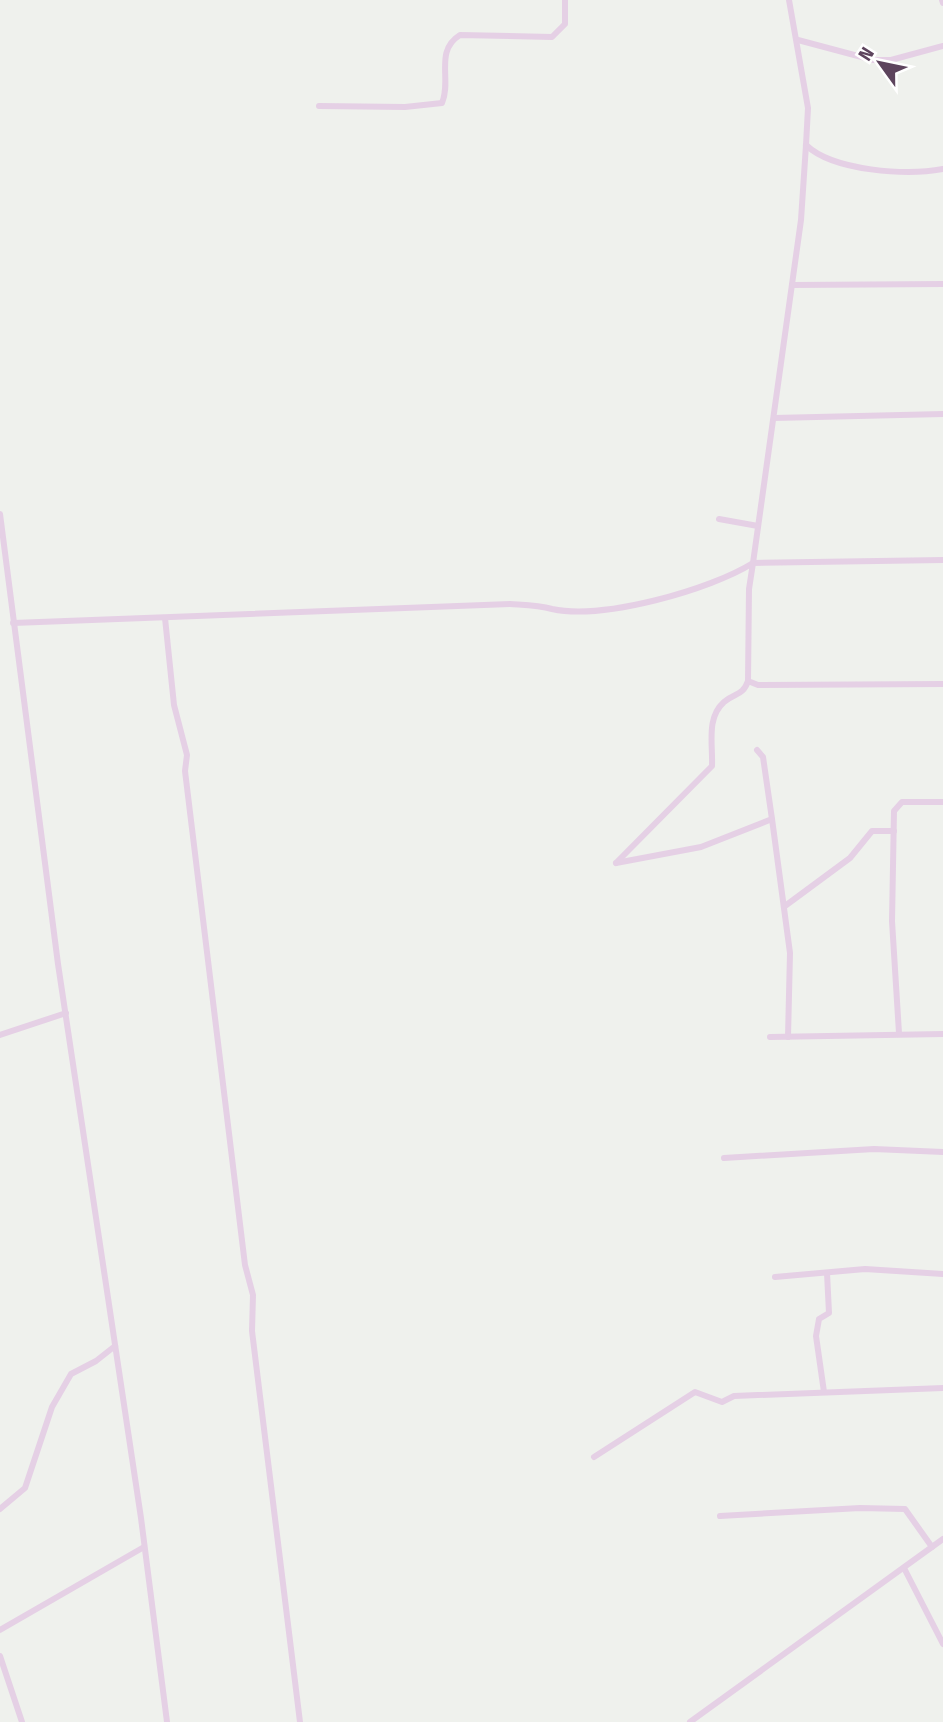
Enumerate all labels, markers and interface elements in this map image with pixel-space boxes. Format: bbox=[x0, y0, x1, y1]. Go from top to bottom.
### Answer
north arrow bbox=[845, 28, 915, 98]
text: N bbox=[853, 43, 879, 65]

